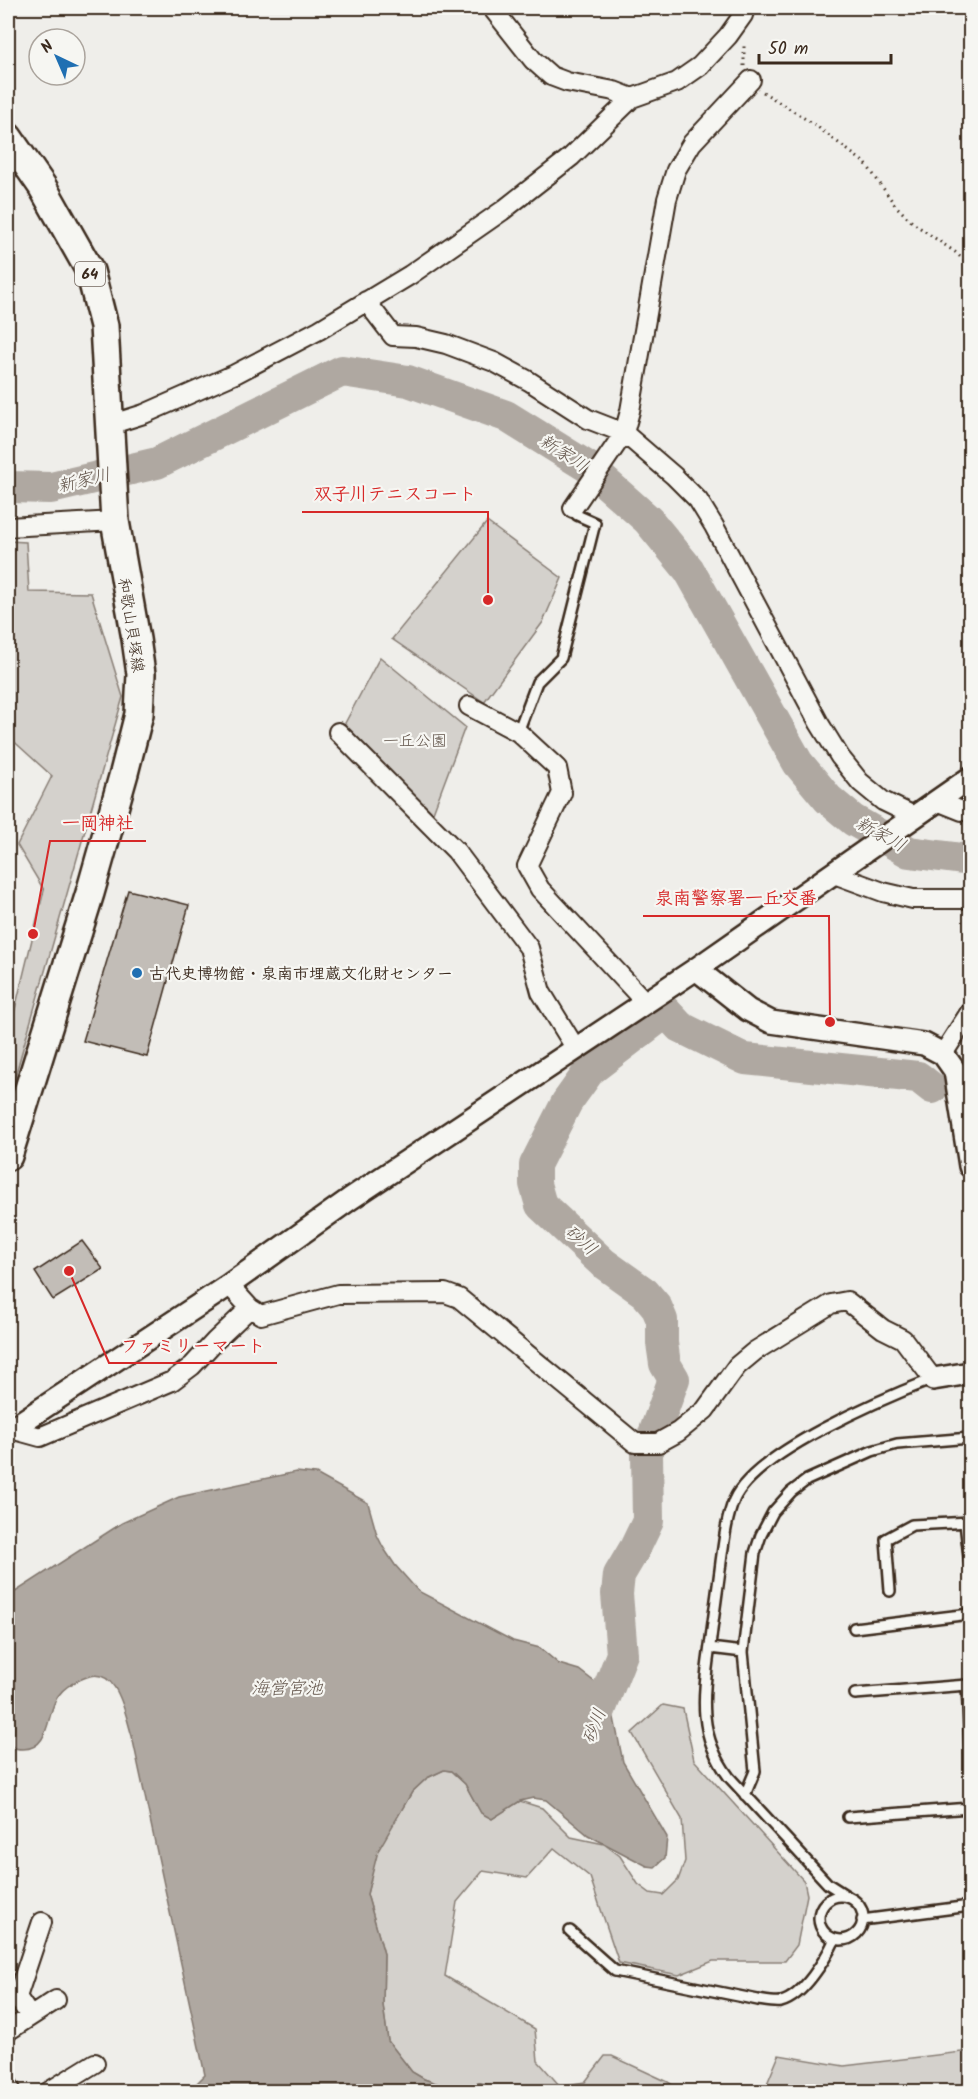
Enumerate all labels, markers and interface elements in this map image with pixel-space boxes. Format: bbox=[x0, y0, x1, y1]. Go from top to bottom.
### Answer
north arrow bbox=[27, 27, 87, 87]
scale bar bbox=[759, 27, 891, 65]
text: N bbox=[35, 35, 60, 60]
text: 50 m bbox=[768, 35, 808, 64]
road number: 64 bbox=[75, 262, 105, 286]
water label: 新家川 bbox=[533, 427, 594, 481]
water label: 新家川 bbox=[55, 461, 114, 502]
callout: 双子川テニスコート bbox=[302, 476, 488, 512]
text: 双子川テニスコート bbox=[314, 481, 476, 510]
street label: 和歌山貝塚線 bbox=[111, 576, 150, 675]
park label: 一丘公園 bbox=[383, 729, 447, 754]
callout: 一岡神社 bbox=[50, 805, 146, 841]
text: 一岡神社 bbox=[62, 810, 134, 839]
water label: 新家川 bbox=[850, 810, 911, 861]
callout: 泉南警察署一丘交番 bbox=[643, 880, 829, 916]
text: 泉南警察署一丘交番 bbox=[655, 885, 817, 914]
place label: 古代史博物館・泉南市埋蔵文化財センター bbox=[149, 962, 453, 987]
marker: 古代史博物館・泉南市埋蔵文化財センター bbox=[130, 966, 144, 980]
water label: 砂川 bbox=[557, 1218, 603, 1264]
callout: ファミリーマート bbox=[109, 1327, 277, 1363]
text: ファミリーマート bbox=[121, 1333, 265, 1362]
water label: 海営宮池 bbox=[251, 1675, 324, 1704]
water label: 砂川 bbox=[575, 1705, 615, 1749]

